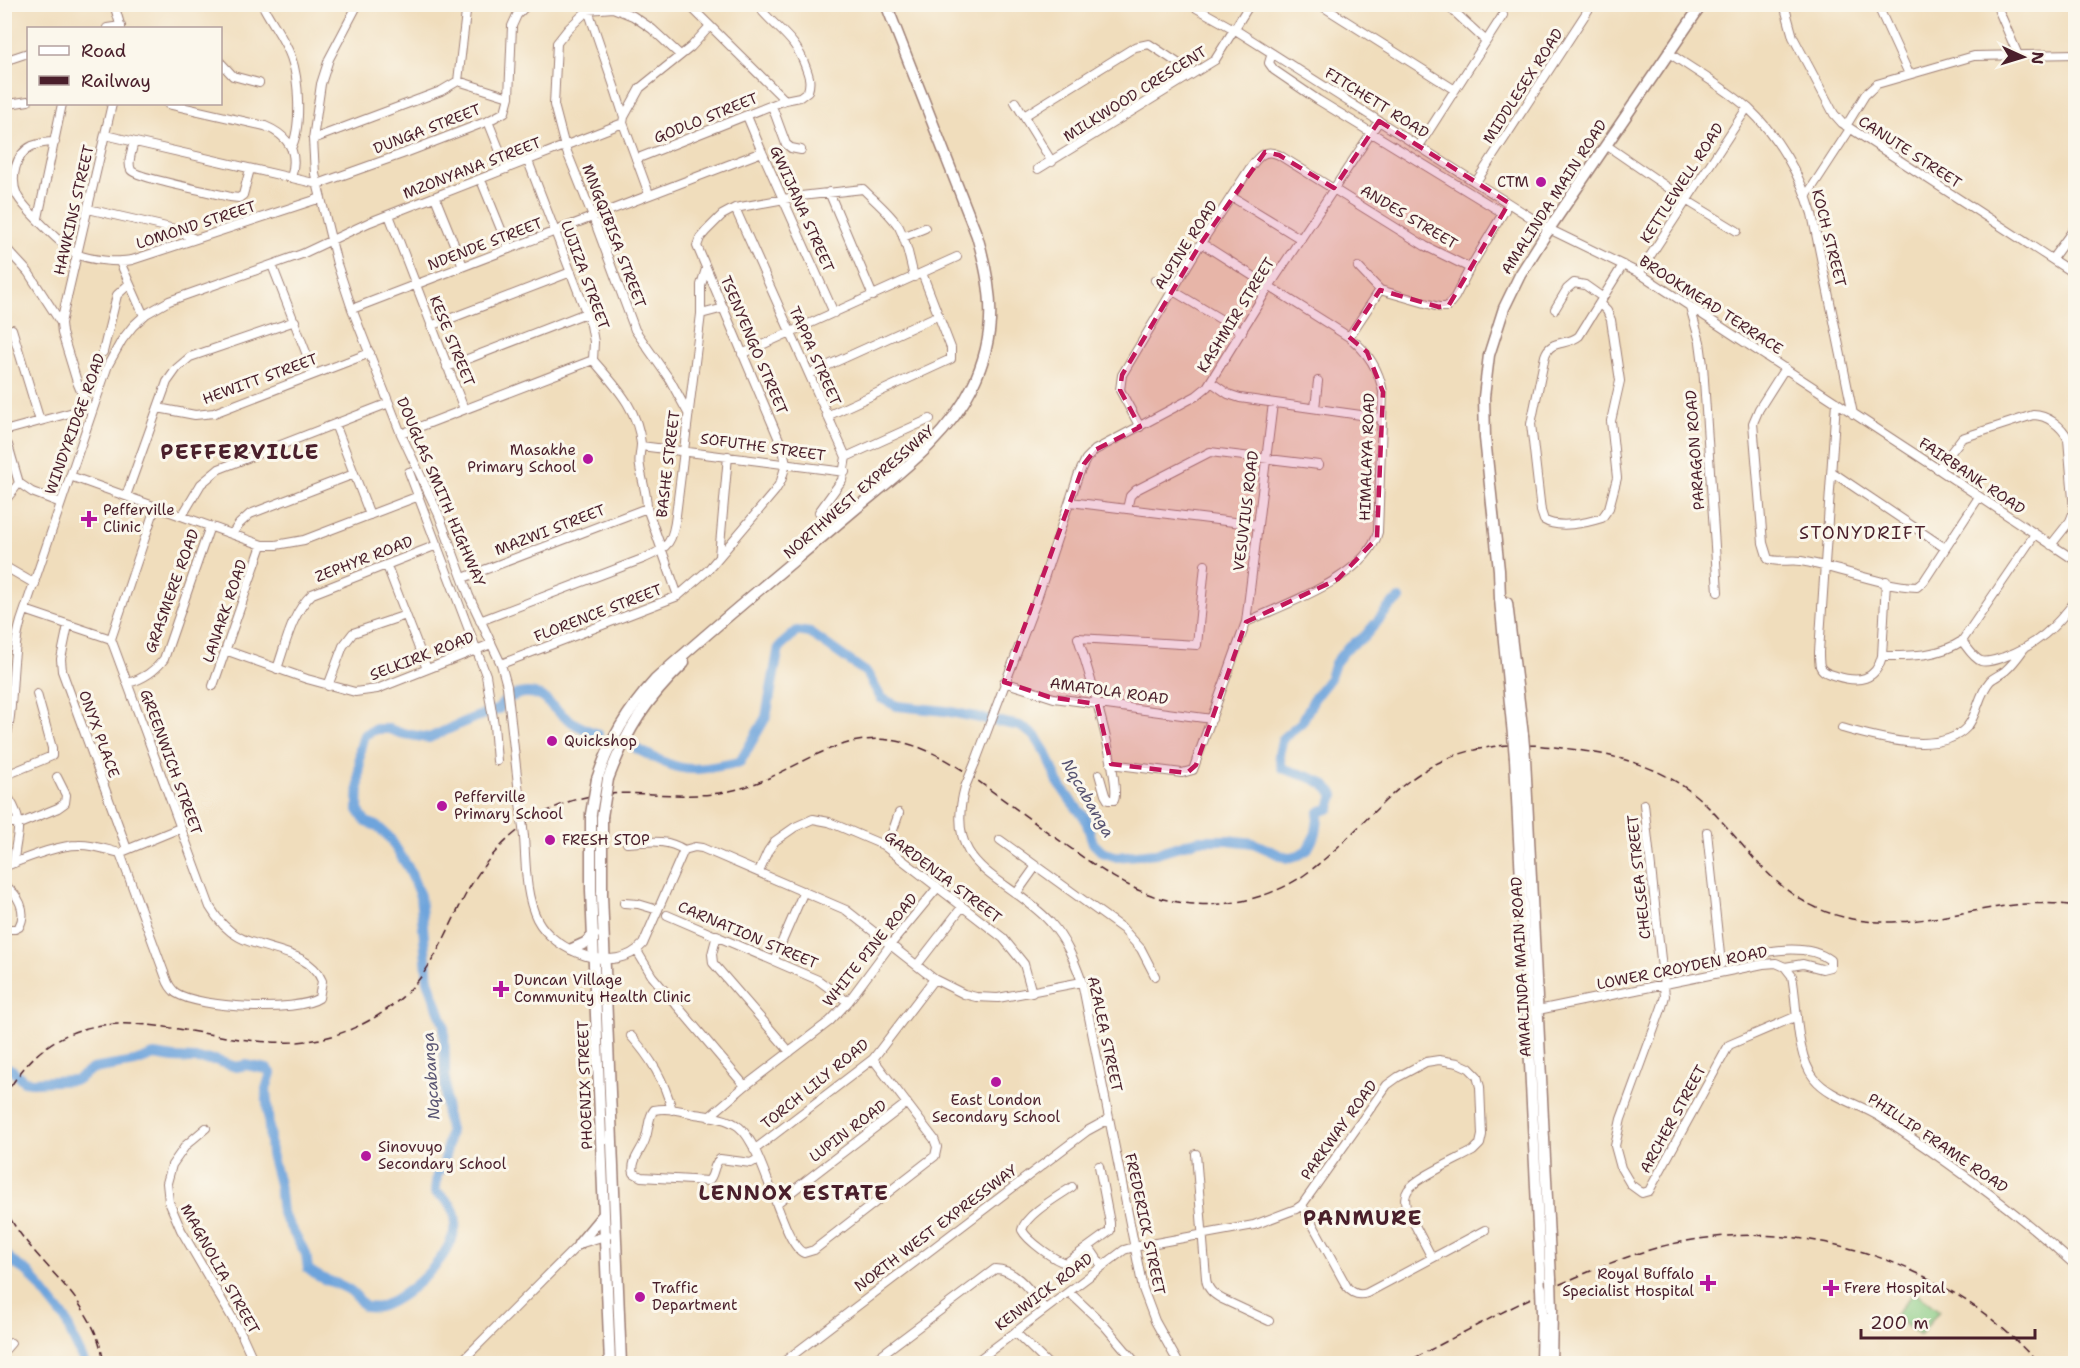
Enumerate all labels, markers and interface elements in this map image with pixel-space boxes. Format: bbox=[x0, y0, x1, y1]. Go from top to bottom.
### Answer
street label: MIDDLESEX ROAD bbox=[1478, 24, 1568, 147]
legend bbox=[27, 27, 222, 105]
north arrow bbox=[1993, 27, 2053, 87]
text: Road bbox=[81, 39, 126, 63]
street label: MILKWOOD CRESCENT bbox=[1059, 42, 1211, 146]
text: N bbox=[2027, 51, 2048, 65]
street label: FITCHETT ROAD bbox=[1321, 63, 1433, 143]
text: Railway bbox=[81, 69, 151, 93]
street label: GODLO STREET bbox=[651, 88, 761, 148]
street label: DUNGA STREET bbox=[370, 99, 484, 159]
street label: CANUTE STREET bbox=[1855, 111, 1965, 193]
street label: AMALINDA MAIN ROAD bbox=[1496, 116, 1612, 278]
street label: KETTLEWELL ROAD bbox=[1636, 119, 1728, 247]
street label: MZONYANA STREET bbox=[400, 132, 544, 204]
street label: HAWKINS STREET bbox=[49, 143, 99, 277]
street label: GWIJANA STREET bbox=[765, 143, 839, 275]
street label: MNGQIBISA STREET bbox=[577, 161, 651, 311]
place label: CTM bbox=[1497, 172, 1529, 192]
marker: CTM bbox=[1534, 175, 1548, 189]
street label: ANDES STREET bbox=[1357, 180, 1461, 254]
street label: KOCH STREET bbox=[1807, 187, 1851, 289]
street label: LOMOND STREET bbox=[133, 196, 259, 254]
street label: ALPINE ROAD bbox=[1150, 196, 1222, 293]
street label: NDENDE STREET bbox=[425, 213, 545, 275]
street label: LUJIZA STREET bbox=[556, 218, 614, 332]
street label: BROOKMEAD TERRACE bbox=[1635, 251, 1787, 359]
street label: KASHMIR STREET bbox=[1193, 254, 1279, 376]
street label: TSENYENGO STREET bbox=[716, 273, 792, 417]
street label: KESE STREET bbox=[425, 293, 479, 389]
street label: TAPPA STREET bbox=[784, 303, 846, 409]
street label: HEWITT STREET bbox=[200, 349, 320, 409]
street label: WINDYRIDGE ROAD bbox=[40, 350, 110, 497]
street label: PARAGON ROAD bbox=[1681, 389, 1709, 511]
street label: HIMALAYA ROAD bbox=[1355, 393, 1379, 521]
street label: DOUGLAS SMITH HIGHWAY bbox=[392, 394, 490, 590]
street label: BASHE STREET bbox=[651, 409, 685, 519]
street label: NORTHWEST EXPRESSWAY bbox=[779, 421, 939, 563]
street label: SOFUTHE STREET bbox=[699, 428, 827, 466]
street label: FAIRBANK ROAD bbox=[1915, 433, 2029, 519]
district label: PEFFERVILLE bbox=[160, 438, 320, 466]
place label: Masakhe Primary School bbox=[467, 440, 576, 477]
street label: VESUVIUS ROAD bbox=[1229, 450, 1263, 572]
marker: Masakhe Primary School bbox=[581, 452, 595, 466]
place label: Pefferville Clinic bbox=[103, 500, 175, 537]
street label: MAZWI STREET bbox=[492, 500, 608, 560]
marker: Pefferville Clinic bbox=[80, 510, 98, 528]
district label: STONYDRIFT bbox=[1799, 521, 1927, 545]
street label: GRASMERE ROAD bbox=[140, 526, 204, 656]
street label: ZEPHYR ROAD bbox=[312, 531, 416, 587]
street label: LANARK ROAD bbox=[198, 557, 252, 665]
street label: FLORENCE STREET bbox=[531, 579, 665, 647]
street label: SELKIRK ROAD bbox=[367, 627, 477, 685]
street label: AMATOLA ROAD bbox=[1048, 673, 1170, 709]
street label: GREENWICH STREET bbox=[135, 686, 207, 838]
street label: ONYX PLACE bbox=[74, 688, 124, 780]
place label: Quickshop bbox=[564, 731, 637, 751]
marker: Quickshop bbox=[545, 734, 559, 748]
water label: Nqcabanga bbox=[1057, 755, 1119, 841]
place label: Pefferville Primary School bbox=[454, 787, 563, 824]
marker: Pefferville Primary School bbox=[435, 799, 449, 813]
street label: CHELSEA STREET bbox=[1623, 814, 1655, 940]
street label: GARDENIA STREET bbox=[880, 826, 1006, 928]
place label: FRESH STOP bbox=[562, 830, 650, 850]
marker: FRESH STOP bbox=[543, 833, 557, 847]
street label: AMALINDA MAIN ROAD bbox=[1506, 876, 1536, 1058]
street label: WHITE PINE ROAD bbox=[818, 889, 922, 1011]
street label: CARNATION STREET bbox=[675, 896, 821, 974]
street label: LOWER CROYDEN ROAD bbox=[1595, 942, 1769, 994]
place label: Duncan Village Community Health Clinic bbox=[514, 970, 691, 1007]
street label: AZALEA STREET bbox=[1083, 974, 1127, 1094]
marker: Duncan Village Community Health Clinic bbox=[492, 980, 510, 998]
street label: PHOENIX STREET bbox=[573, 1020, 597, 1150]
water label: Nqcabanga bbox=[417, 1031, 445, 1121]
street label: TORCH LILY ROAD bbox=[757, 1034, 873, 1134]
street label: ARCHER STREET bbox=[1635, 1061, 1711, 1177]
marker: East London Secondary School bbox=[989, 1075, 1003, 1089]
street label: PARKWAY ROAD bbox=[1296, 1076, 1382, 1184]
street label: PHILLIP FRAME ROAD bbox=[1864, 1089, 2012, 1197]
place label: East London Secondary School bbox=[932, 1090, 1061, 1127]
street label: LUPIN ROAD bbox=[805, 1095, 891, 1167]
place label: Sinovuyo Secondary School bbox=[378, 1137, 507, 1174]
marker: Sinovuyo Secondary School bbox=[359, 1149, 373, 1163]
street label: FREDERICK STREET bbox=[1120, 1151, 1170, 1297]
street label: NORTH WEST EXPRESSWAY bbox=[850, 1160, 1022, 1296]
district label: LENNOX ESTATE bbox=[698, 1179, 890, 1207]
street label: MAGNOLIA STREET bbox=[176, 1200, 264, 1338]
district label: PANMURE bbox=[1303, 1204, 1423, 1232]
street label: KENWICK ROAD bbox=[991, 1249, 1097, 1335]
place label: Royal Buffalo Specialist Hospital bbox=[1562, 1264, 1694, 1301]
marker: Royal Buffalo Specialist Hospital bbox=[1699, 1274, 1717, 1292]
place label: Traffic Department bbox=[652, 1278, 737, 1315]
place label: Frere Hospital bbox=[1844, 1278, 1946, 1298]
marker: Frere Hospital bbox=[1822, 1279, 1840, 1297]
marker: Traffic Department bbox=[633, 1290, 647, 1304]
scale bar bbox=[1861, 1302, 2035, 1340]
text: 200 m bbox=[1870, 1311, 1929, 1335]

